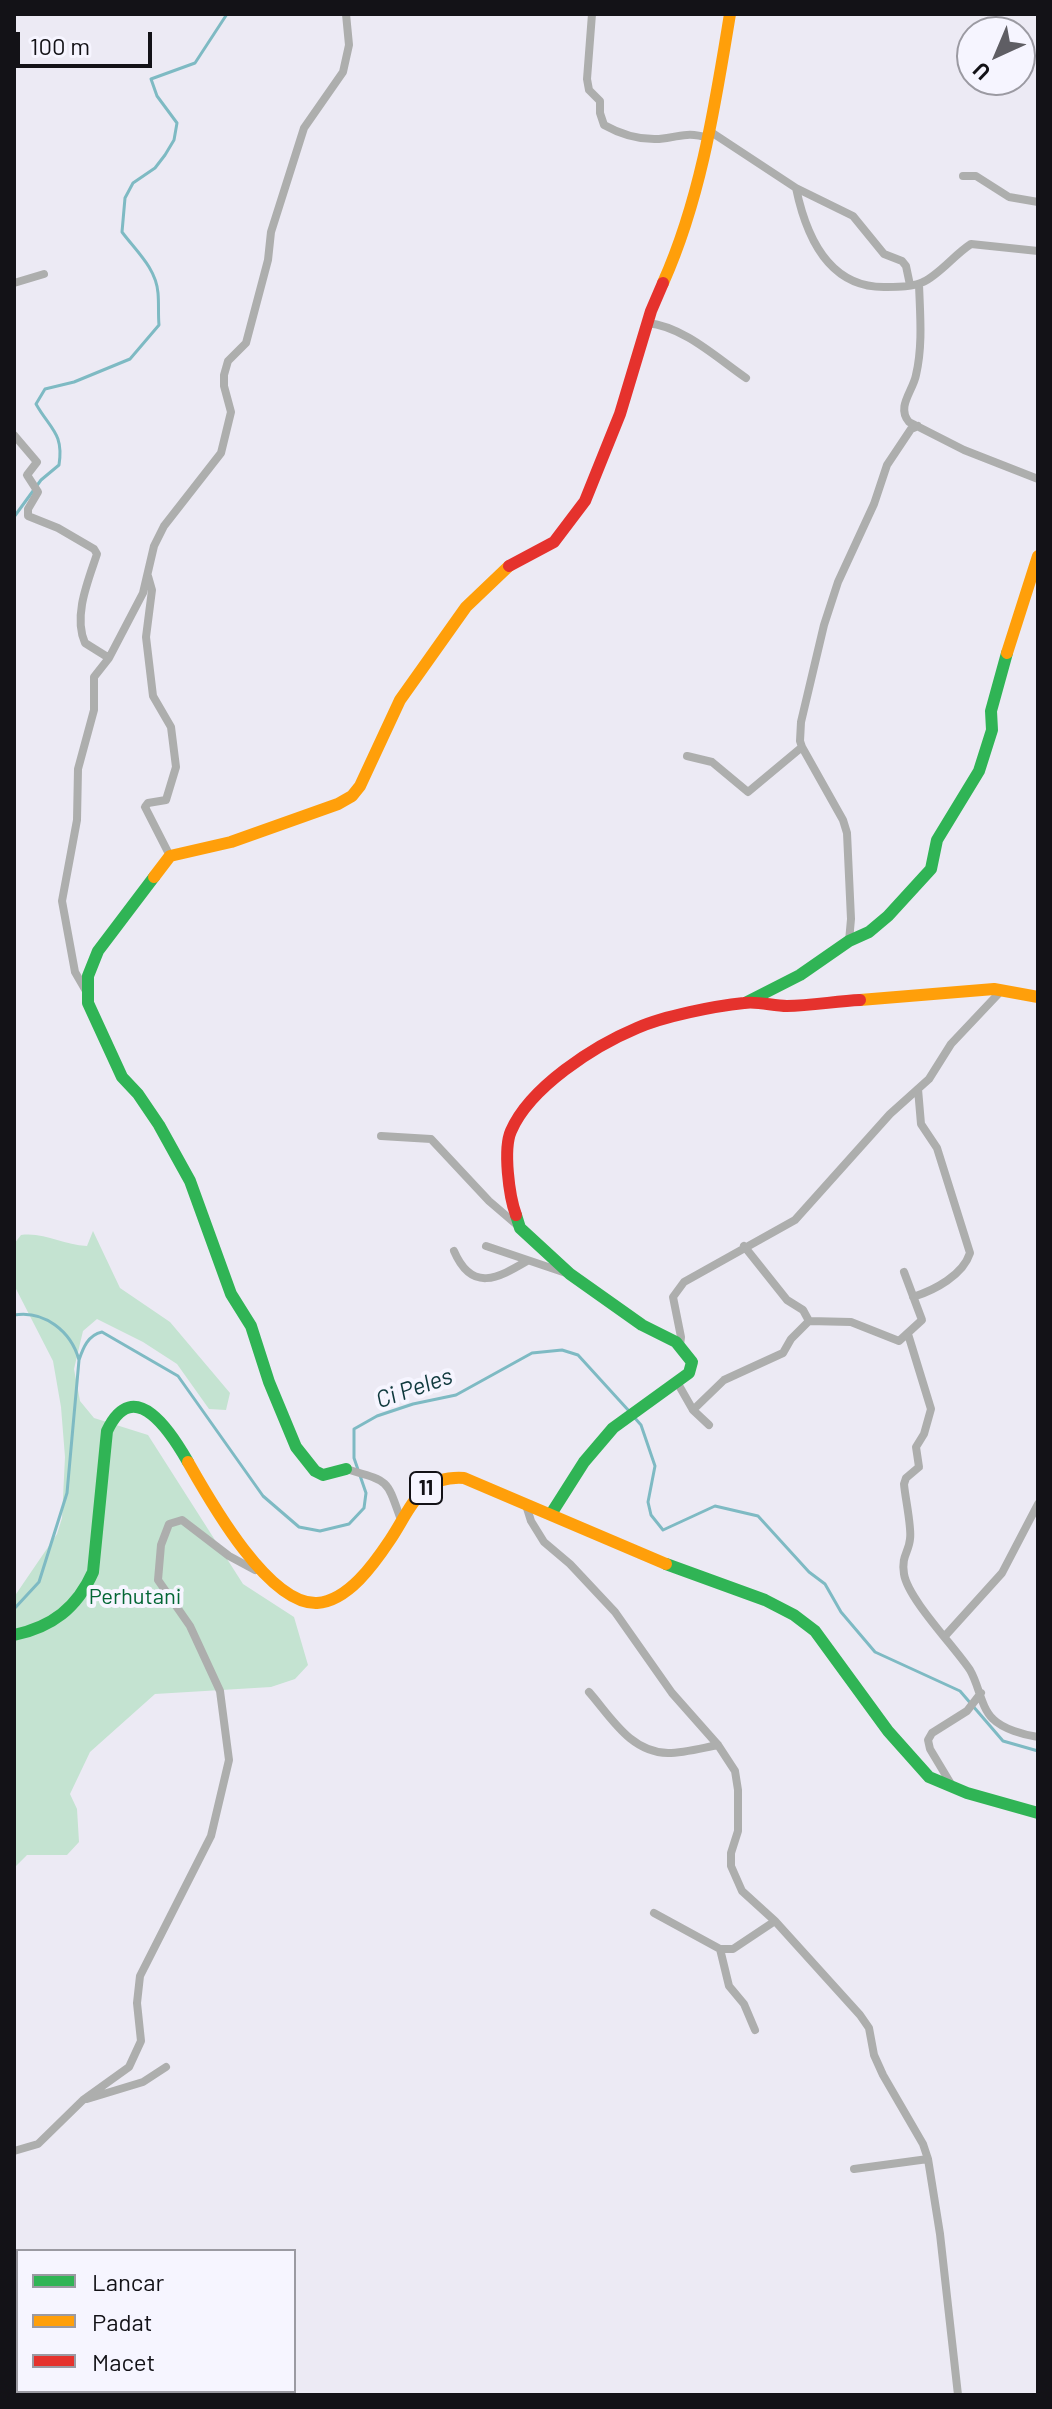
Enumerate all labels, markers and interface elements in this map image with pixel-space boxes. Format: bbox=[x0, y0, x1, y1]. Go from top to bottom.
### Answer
scale bar bbox=[20, 16, 156, 66]
north arrow bbox=[956, 16, 1036, 96]
text: 100 m bbox=[30, 31, 90, 60]
text: U bbox=[967, 58, 995, 86]
water label: Ci Peles bbox=[372, 1361, 456, 1415]
road number: 11 bbox=[410, 1472, 442, 1504]
park label: Perhutani bbox=[89, 1584, 181, 1610]
legend bbox=[16, 2249, 296, 2393]
text: Lancar bbox=[92, 2267, 164, 2296]
text: Padat bbox=[92, 2307, 152, 2336]
text: Macet bbox=[92, 2347, 155, 2376]

